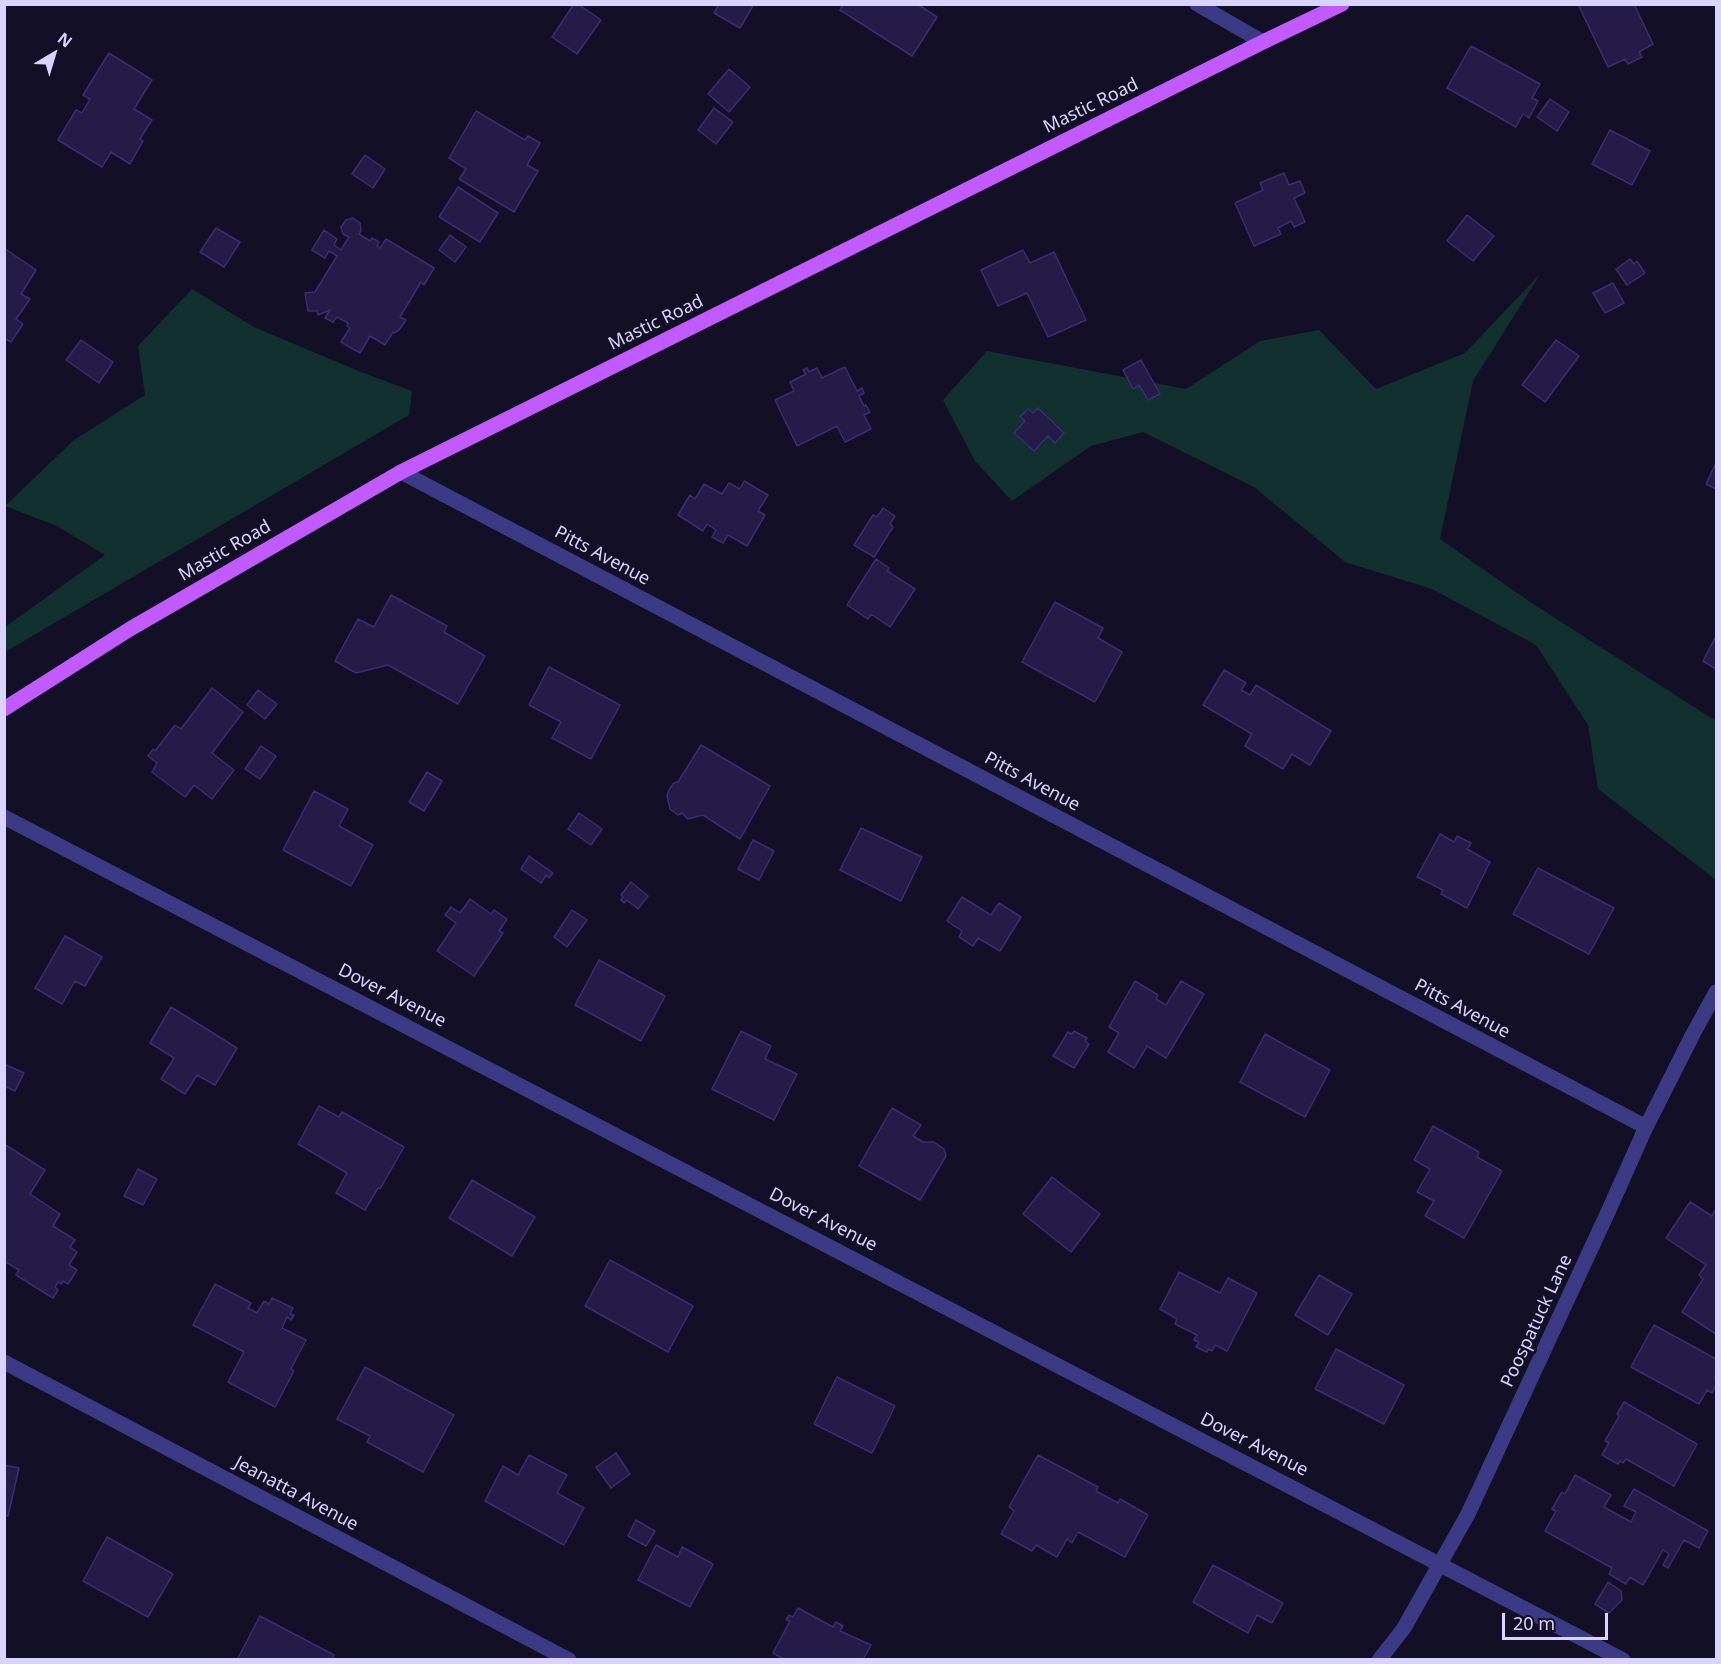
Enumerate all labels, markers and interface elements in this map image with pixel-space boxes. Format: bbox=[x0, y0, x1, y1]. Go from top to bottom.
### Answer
north arrow bbox=[24, 24, 84, 84]
text: N bbox=[53, 27, 77, 52]
street label: Mastic Road bbox=[1040, 74, 1142, 138]
street label: Mastic Road bbox=[605, 291, 707, 355]
street label: Mastic Road bbox=[175, 516, 275, 586]
street label: Pitts Avenue bbox=[551, 522, 653, 590]
street label: Pitts Avenue bbox=[981, 748, 1083, 816]
street label: Dover Avenue bbox=[334, 960, 450, 1032]
street label: Pitts Avenue bbox=[1411, 975, 1513, 1043]
street label: Dover Avenue bbox=[765, 1184, 881, 1256]
street label: Poospatuck Lane bbox=[1497, 1251, 1577, 1391]
street label: Dover Avenue bbox=[1196, 1409, 1312, 1481]
street label: Jeanatta Avenue bbox=[230, 1452, 362, 1536]
scale bar bbox=[1505, 1601, 1612, 1639]
text: 20 m bbox=[1513, 1611, 1555, 1635]

